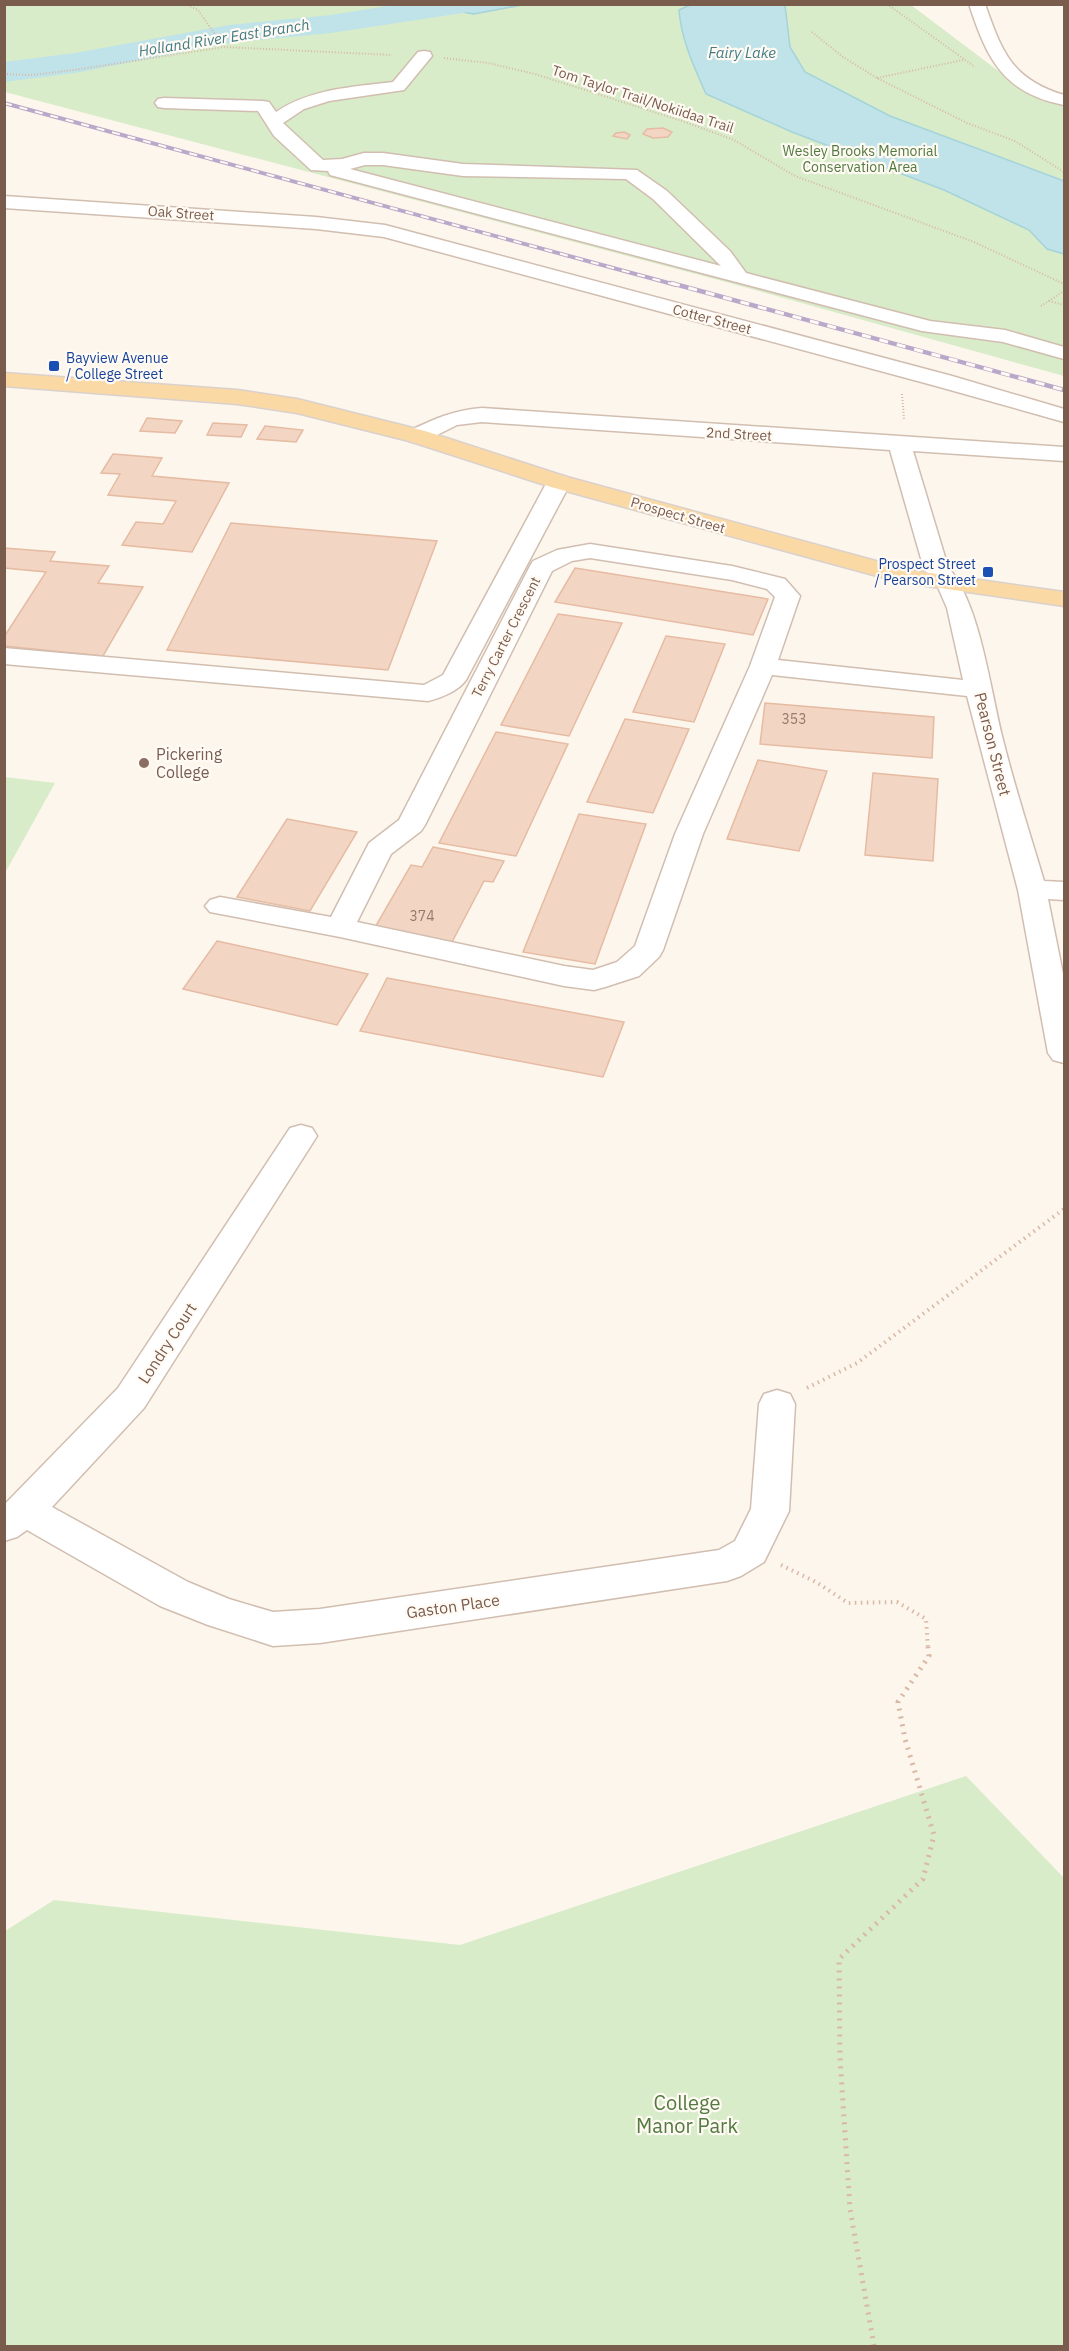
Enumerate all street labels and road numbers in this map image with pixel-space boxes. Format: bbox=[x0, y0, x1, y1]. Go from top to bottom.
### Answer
street label: Tom Taylor Trail/Nokiidaa Trail bbox=[550, 61, 736, 137]
street label: Oak Street bbox=[147, 202, 215, 224]
street label: Cotter Street bbox=[671, 300, 753, 338]
street label: 2nd Street bbox=[705, 423, 773, 445]
street label: Prospect Street bbox=[629, 493, 727, 537]
street label: Terry Carter Crescent bbox=[468, 573, 544, 701]
street label: Pearson Street bbox=[970, 690, 1016, 798]
street label: Londry Court bbox=[133, 1299, 201, 1387]
street label: Gaston Place bbox=[405, 1590, 501, 1622]

